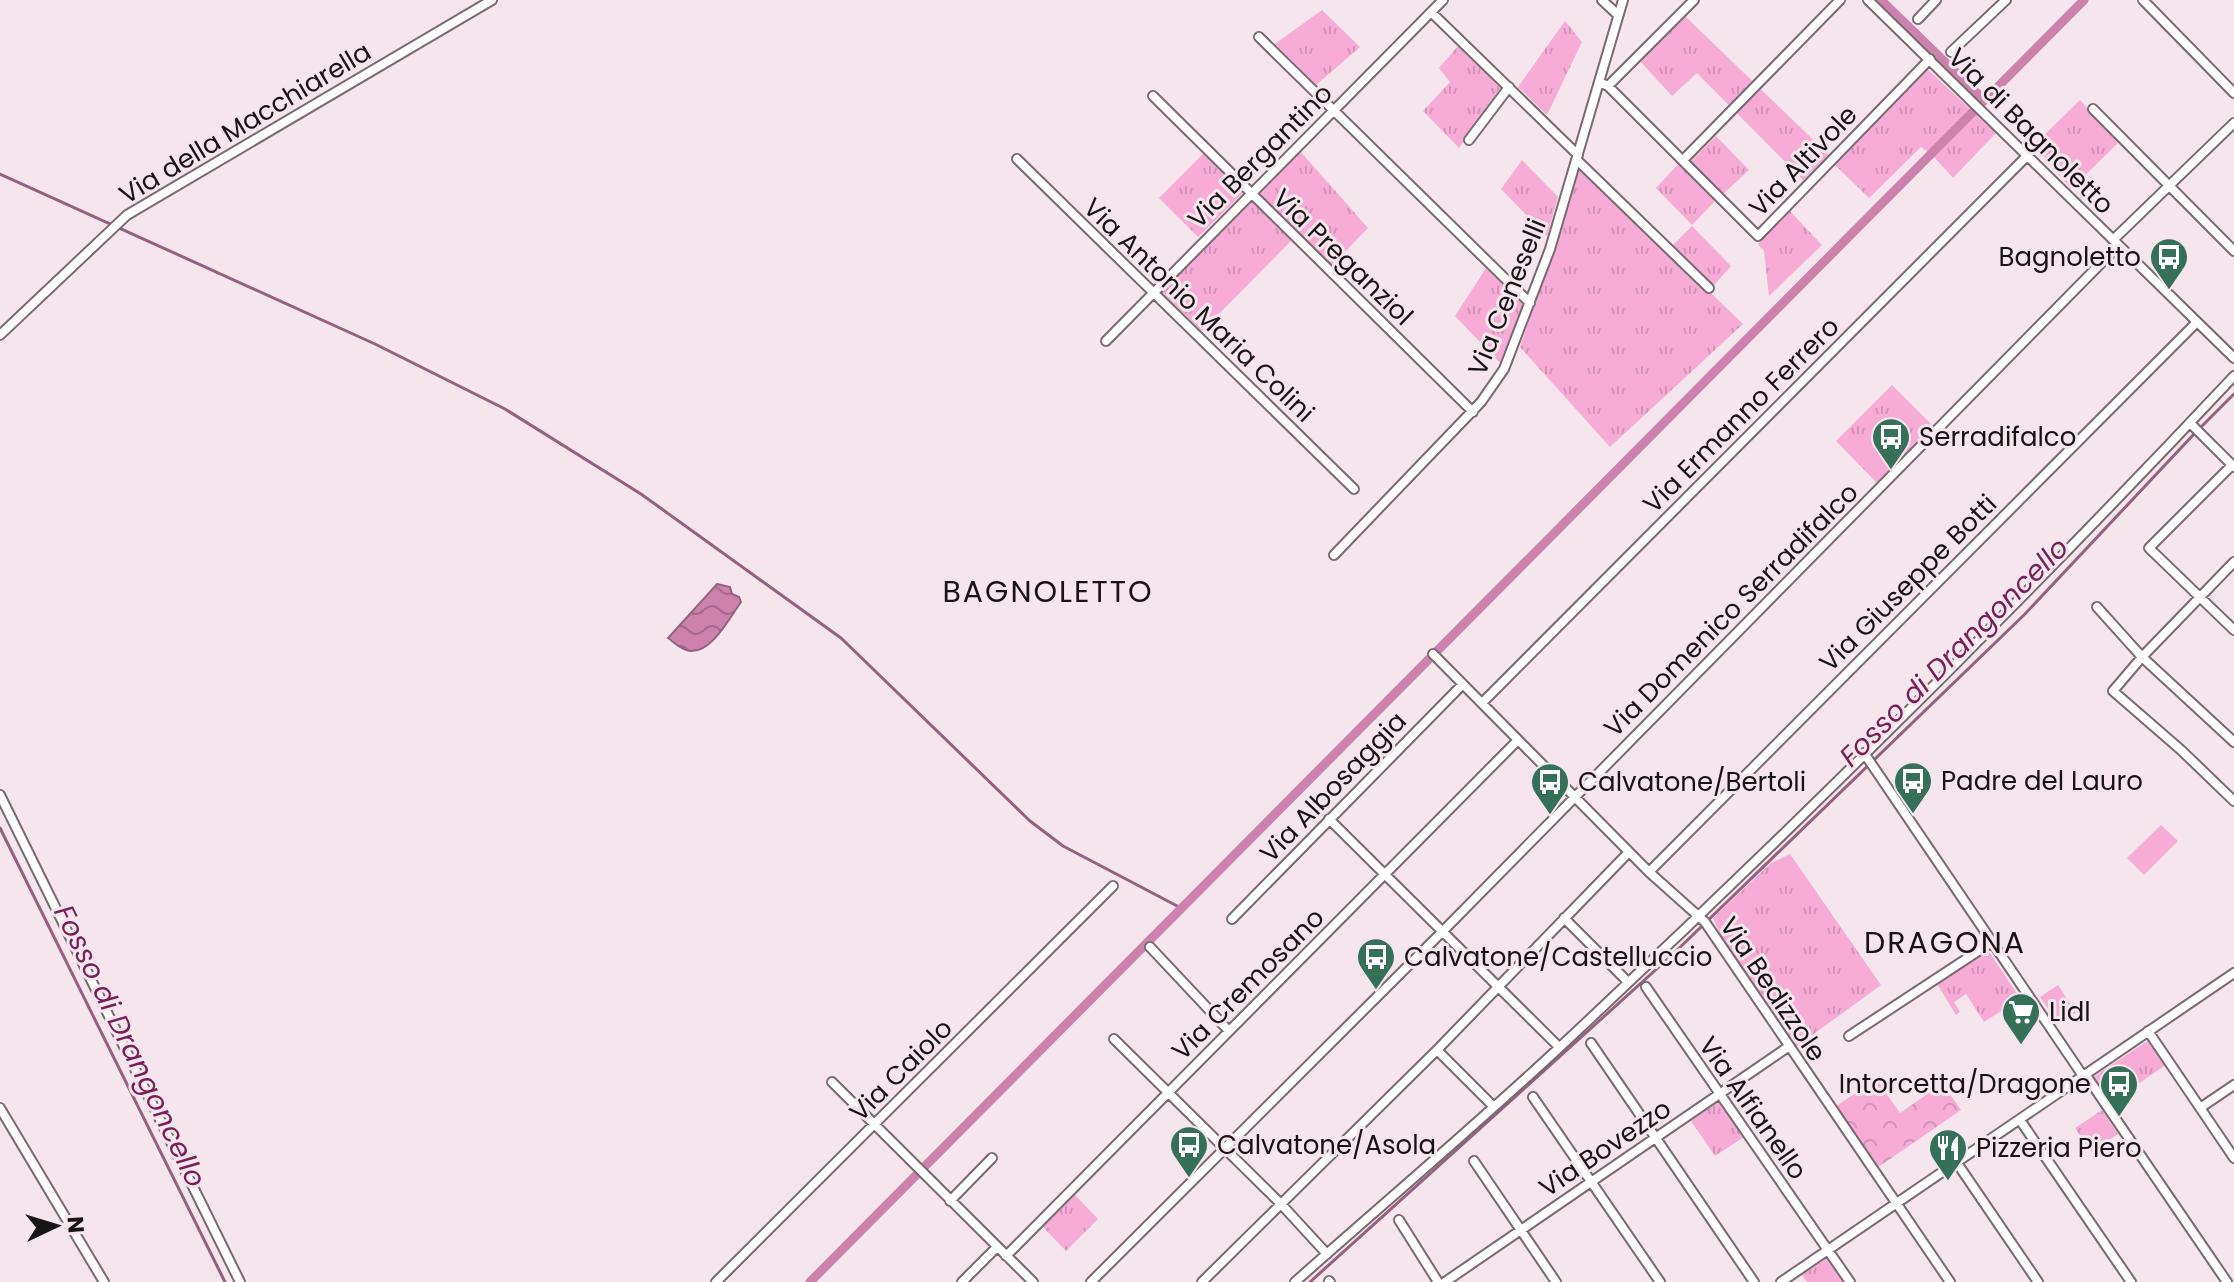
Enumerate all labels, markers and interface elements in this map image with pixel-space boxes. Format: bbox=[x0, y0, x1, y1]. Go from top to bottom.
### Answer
street label: Via della Macchiarella bbox=[112, 33, 378, 213]
street label: Via di Bagnoletto bbox=[1940, 40, 2122, 222]
street label: Via Bergantino bbox=[1180, 76, 1340, 236]
street label: Via Altivole bbox=[1741, 97, 1865, 225]
street label: Via Preganziol bbox=[1265, 181, 1421, 333]
street label: Via Antonio Maria Colini bbox=[1076, 190, 1322, 430]
street label: Via Ceneselli bbox=[1459, 213, 1555, 381]
bus stop icon: Bagnoletto bbox=[2148, 236, 2190, 291]
place label: Bagnoletto bbox=[1999, 239, 2141, 275]
street label: Via Ermanno Ferrero bbox=[1635, 309, 1847, 521]
bus stop icon: Serradifalco bbox=[1870, 416, 1912, 471]
place label: Serradifalco bbox=[1919, 419, 2076, 455]
street label: Via Domenico Serradifalco bbox=[1596, 475, 1866, 745]
street label: Via Giuseppe Botti bbox=[1811, 486, 2005, 680]
water label: Fosso di Drangoncello bbox=[1831, 529, 2077, 775]
district label: BAGNOLETTO bbox=[942, 570, 1154, 613]
street label: Via Albosaggia bbox=[1252, 704, 1414, 870]
bus stop icon: Padre del Lauro bbox=[1892, 760, 1934, 815]
bus stop icon: Calvatone/Bertoli bbox=[1529, 761, 1571, 816]
place label: Padre del Lauro bbox=[1941, 763, 2143, 799]
place label: Calvatone/Bertoli bbox=[1578, 764, 1806, 800]
water label: Fosso di Drangoncello bbox=[45, 898, 215, 1194]
street label: Via Cremosano bbox=[1164, 900, 1332, 1068]
street label: Via Bedizzole bbox=[1711, 910, 1835, 1068]
district label: DRAGONA bbox=[1864, 921, 2026, 964]
bus stop icon: Calvatone/Castelluccio bbox=[1355, 936, 1397, 991]
place label: Calvatone/Castelluccio bbox=[1404, 939, 1712, 975]
supermarket icon: Lidl bbox=[2000, 991, 2042, 1046]
place label: Lidl bbox=[2049, 994, 2091, 1030]
street label: Via Caiolo bbox=[842, 1011, 960, 1129]
street label: Via Alfianello bbox=[1690, 1029, 1816, 1187]
bus stop icon: Intorcetta/Dragone bbox=[2098, 1063, 2140, 1118]
place label: Intorcetta/Dragone bbox=[1839, 1066, 2091, 1102]
street label: Via Bovezzo bbox=[1532, 1091, 1678, 1205]
bus stop icon: Calvatone/Asola bbox=[1168, 1124, 1210, 1179]
place label: Calvatone/Asola bbox=[1217, 1127, 1436, 1163]
restaurant icon: Pizzeria Piero bbox=[1927, 1127, 1969, 1182]
place label: Pizzeria Piero bbox=[1976, 1130, 2142, 1166]
north arrow bbox=[16, 1186, 96, 1266]
text: N bbox=[59, 1215, 91, 1234]

